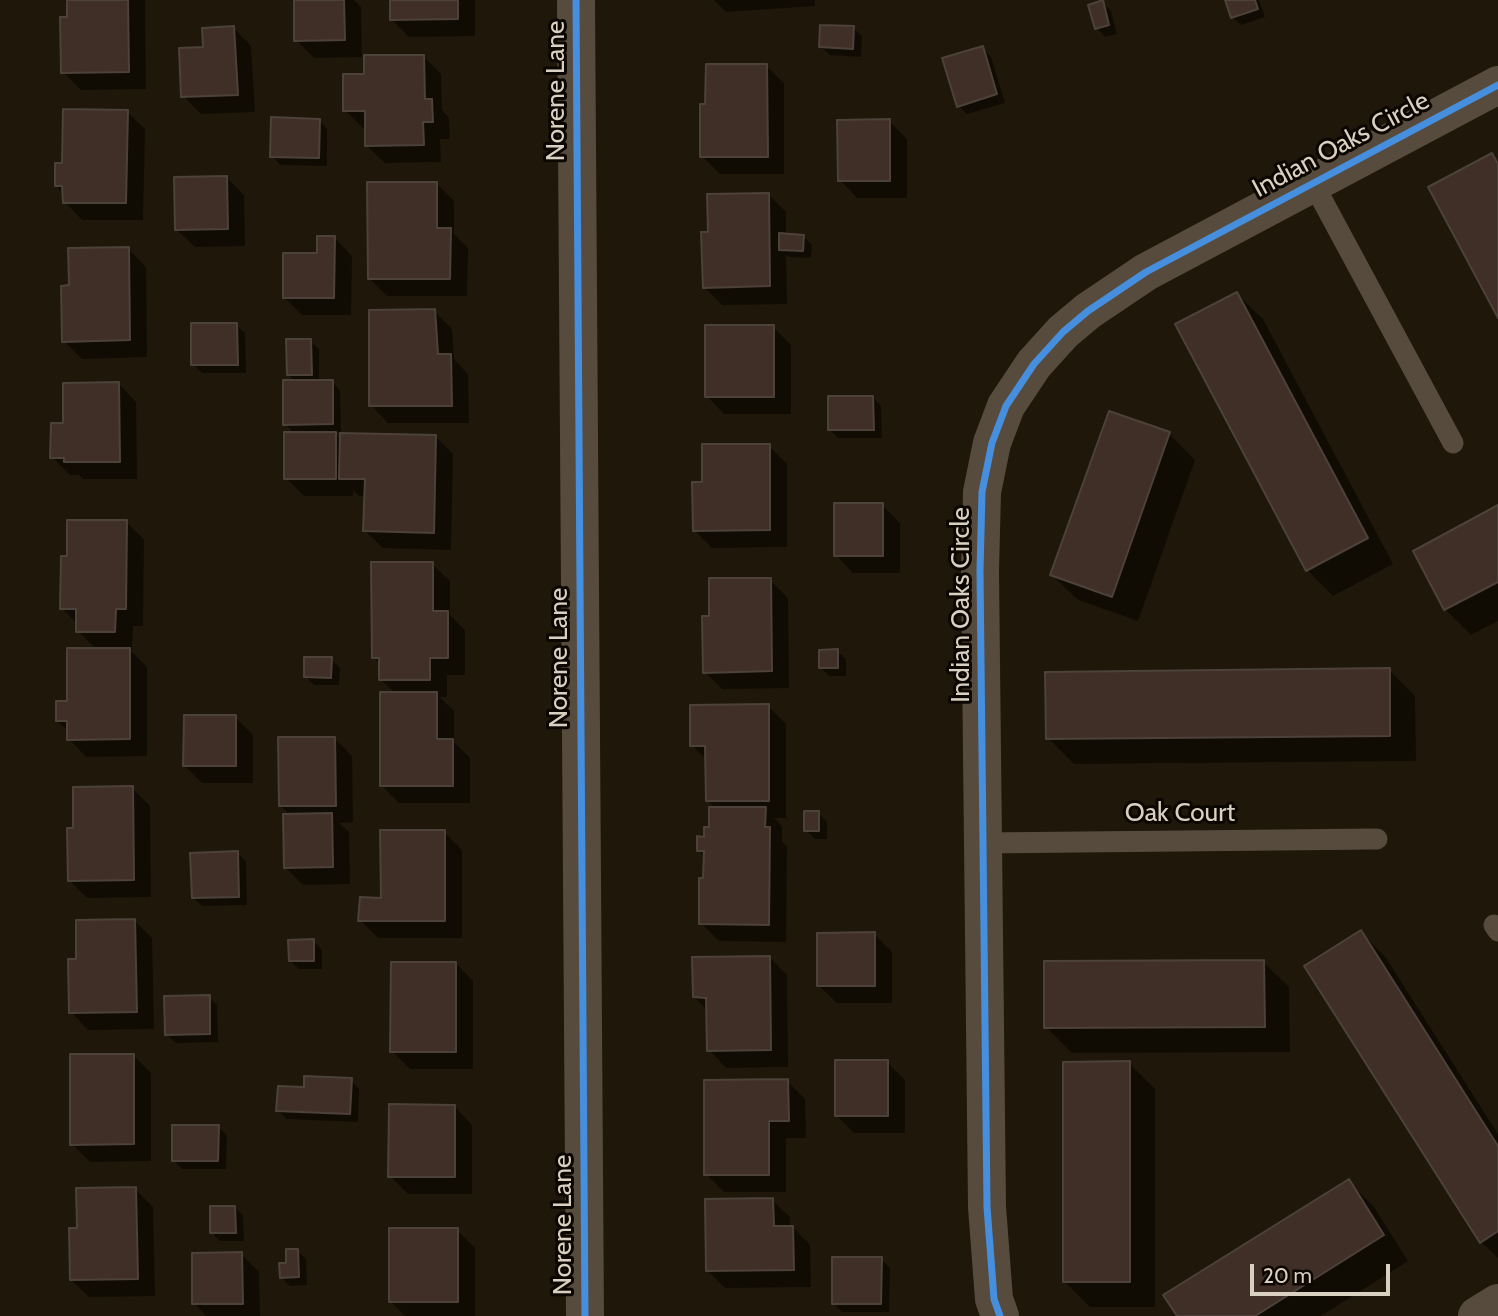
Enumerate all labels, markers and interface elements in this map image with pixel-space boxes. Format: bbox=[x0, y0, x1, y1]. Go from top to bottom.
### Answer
street label: Norene Lane bbox=[540, 21, 572, 161]
street label: Indian Oaks Circle bbox=[1247, 85, 1435, 205]
street label: Indian Oaks Circle bbox=[945, 507, 977, 703]
street label: Norene Lane bbox=[543, 588, 575, 728]
street label: Oak Court bbox=[1125, 797, 1235, 829]
street label: Norene Lane bbox=[547, 1155, 579, 1295]
scale bar bbox=[1253, 1250, 1393, 1294]
text: 20 m bbox=[1263, 1263, 1312, 1288]

